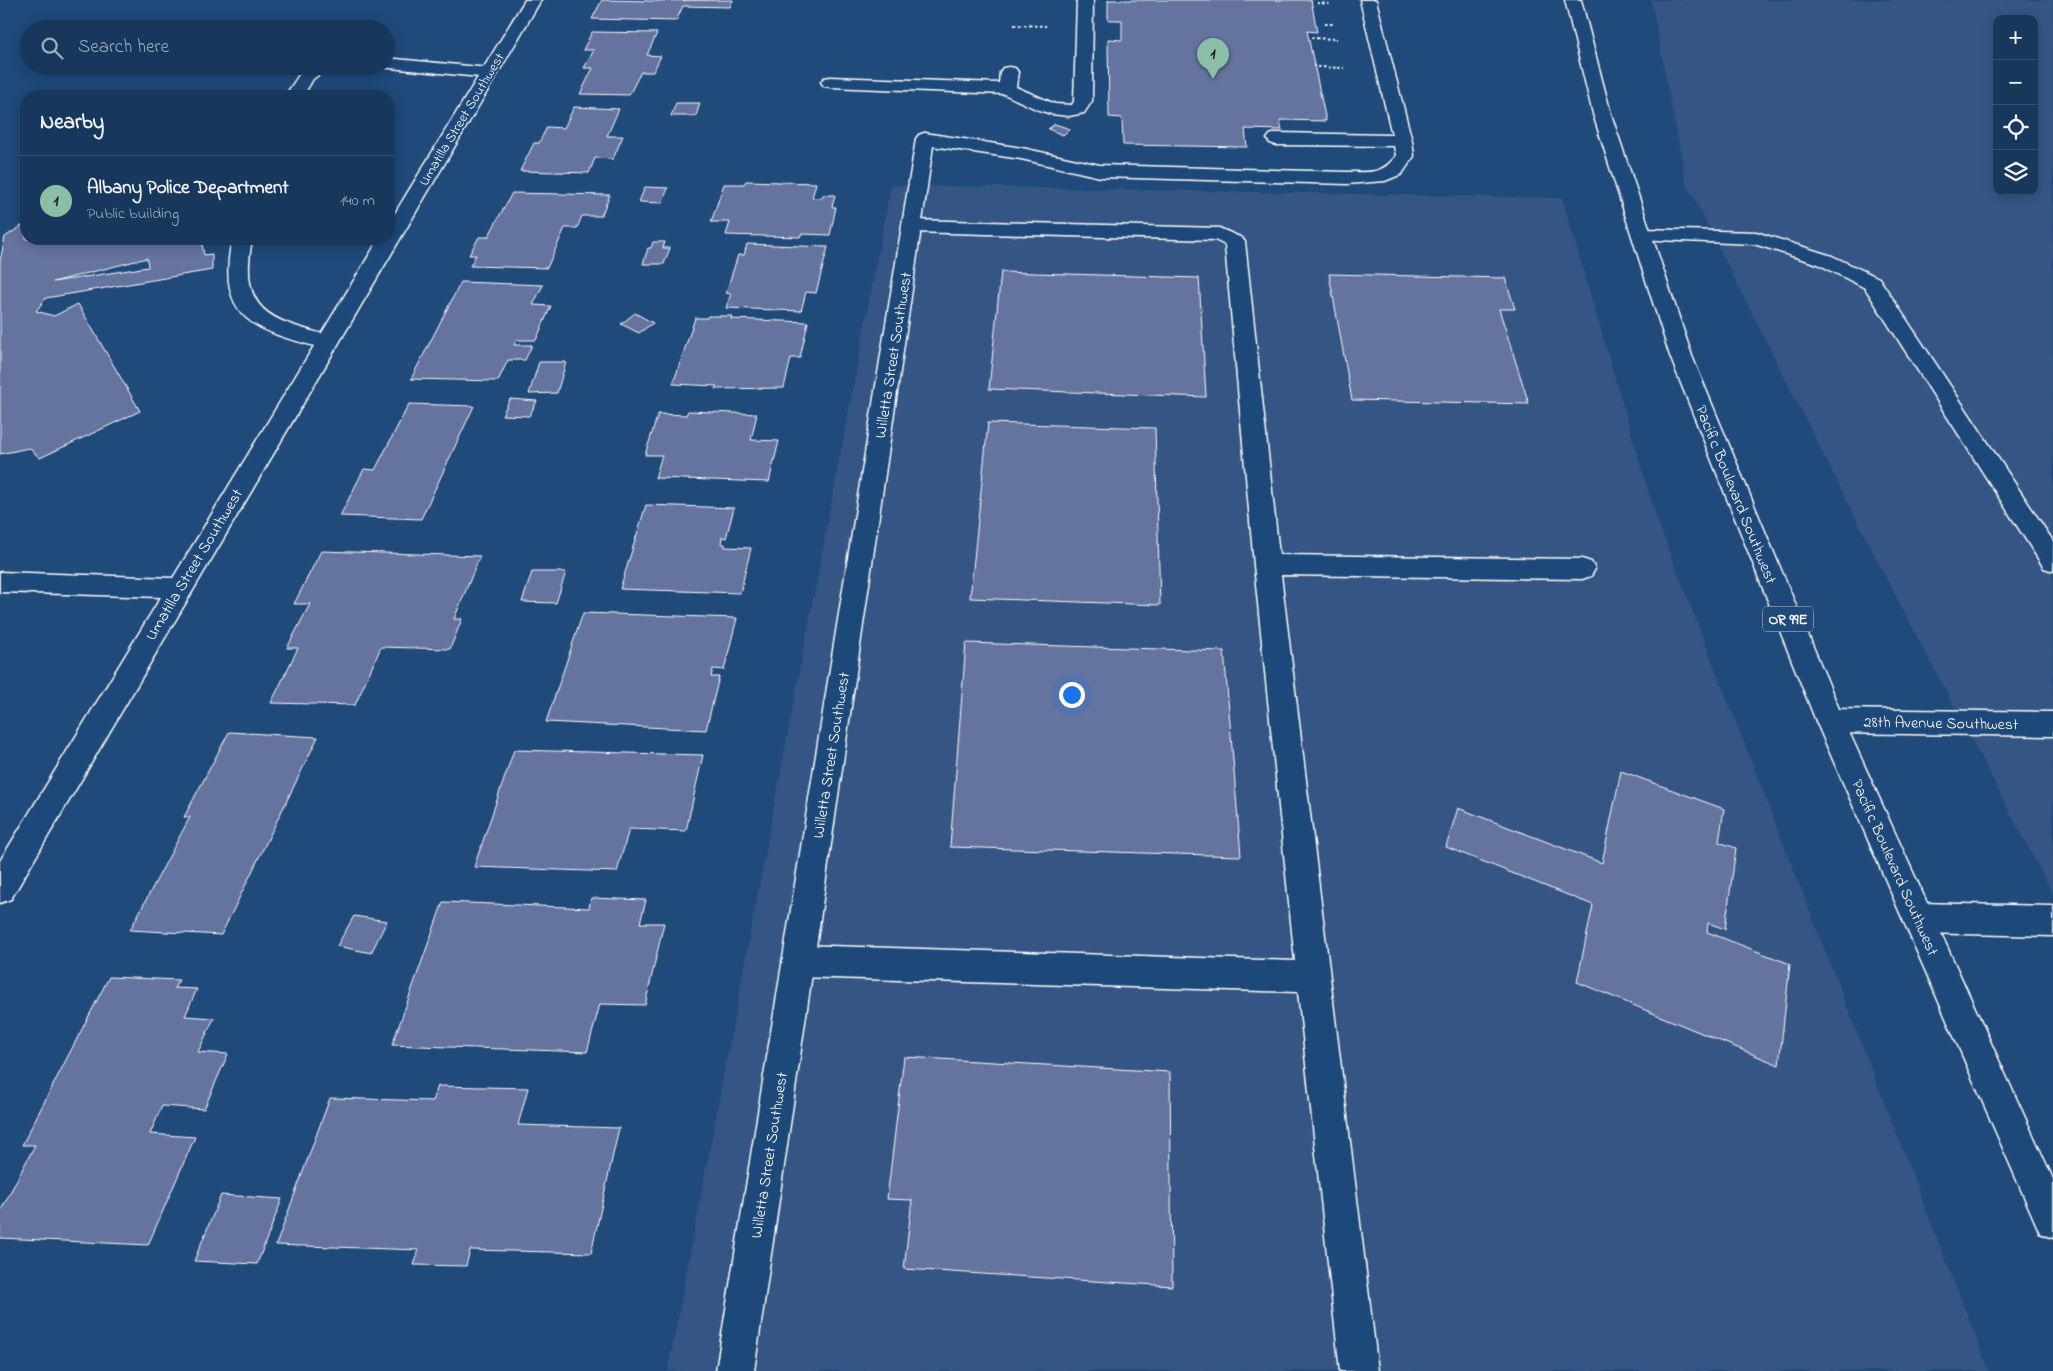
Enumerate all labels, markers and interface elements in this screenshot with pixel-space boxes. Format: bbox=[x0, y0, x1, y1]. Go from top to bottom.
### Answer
map controls bbox=[1993, 15, 2038, 195]
button: + bbox=[1993, 15, 2038, 60]
search box bbox=[20, 20, 395, 75]
icon: search bbox=[38, 34, 66, 62]
text: Search here bbox=[78, 34, 169, 61]
pin: 1 bbox=[1197, 38, 1229, 79]
street label: Umatilla Street Southwest bbox=[414, 49, 511, 190]
button: − bbox=[1993, 60, 2038, 105]
button: locate bbox=[1993, 105, 2038, 150]
text: Nearby bbox=[40, 108, 104, 138]
button: layers bbox=[1993, 150, 2038, 195]
text: Albany Police Department bbox=[87, 175, 289, 202]
text: 1 bbox=[53, 189, 59, 213]
text: 140 m bbox=[340, 189, 375, 213]
text: Public building bbox=[87, 202, 179, 226]
street label: Willetta Street Southwest bbox=[869, 270, 919, 440]
street label: Pacific Boulevard Southwest bbox=[1688, 402, 1782, 588]
street label: Umatilla Street Southwest bbox=[140, 484, 250, 646]
road number: OR 99E bbox=[1763, 606, 1813, 632]
street label: Willetta Street Southwest bbox=[807, 670, 857, 840]
your location bbox=[1059, 682, 1085, 708]
street label: 28th Avenue Southwest bbox=[1863, 711, 2019, 737]
street label: Pacific Boulevard Southwest bbox=[1844, 776, 1944, 961]
street label: Willetta Street Southwest bbox=[745, 1070, 795, 1240]

